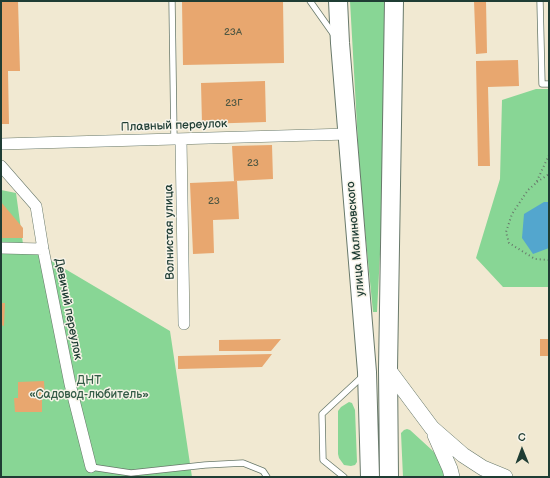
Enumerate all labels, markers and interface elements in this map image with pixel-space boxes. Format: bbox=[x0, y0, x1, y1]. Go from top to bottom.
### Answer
house number: 23А bbox=[224, 26, 242, 38]
house number: 23Г bbox=[225, 97, 243, 109]
street label: Плавный переулок bbox=[120, 117, 228, 135]
house number: 23 bbox=[247, 157, 259, 169]
street label: улица Малиновского bbox=[344, 181, 368, 297]
street label: Волнистая улица bbox=[162, 184, 178, 280]
house number: 23 bbox=[208, 195, 220, 207]
street label: Девичий переулок bbox=[51, 257, 85, 361]
park label: ДНТ «Садовод-любитель» bbox=[29, 374, 149, 402]
north arrow bbox=[502, 430, 542, 470]
text: С bbox=[518, 431, 526, 444]

